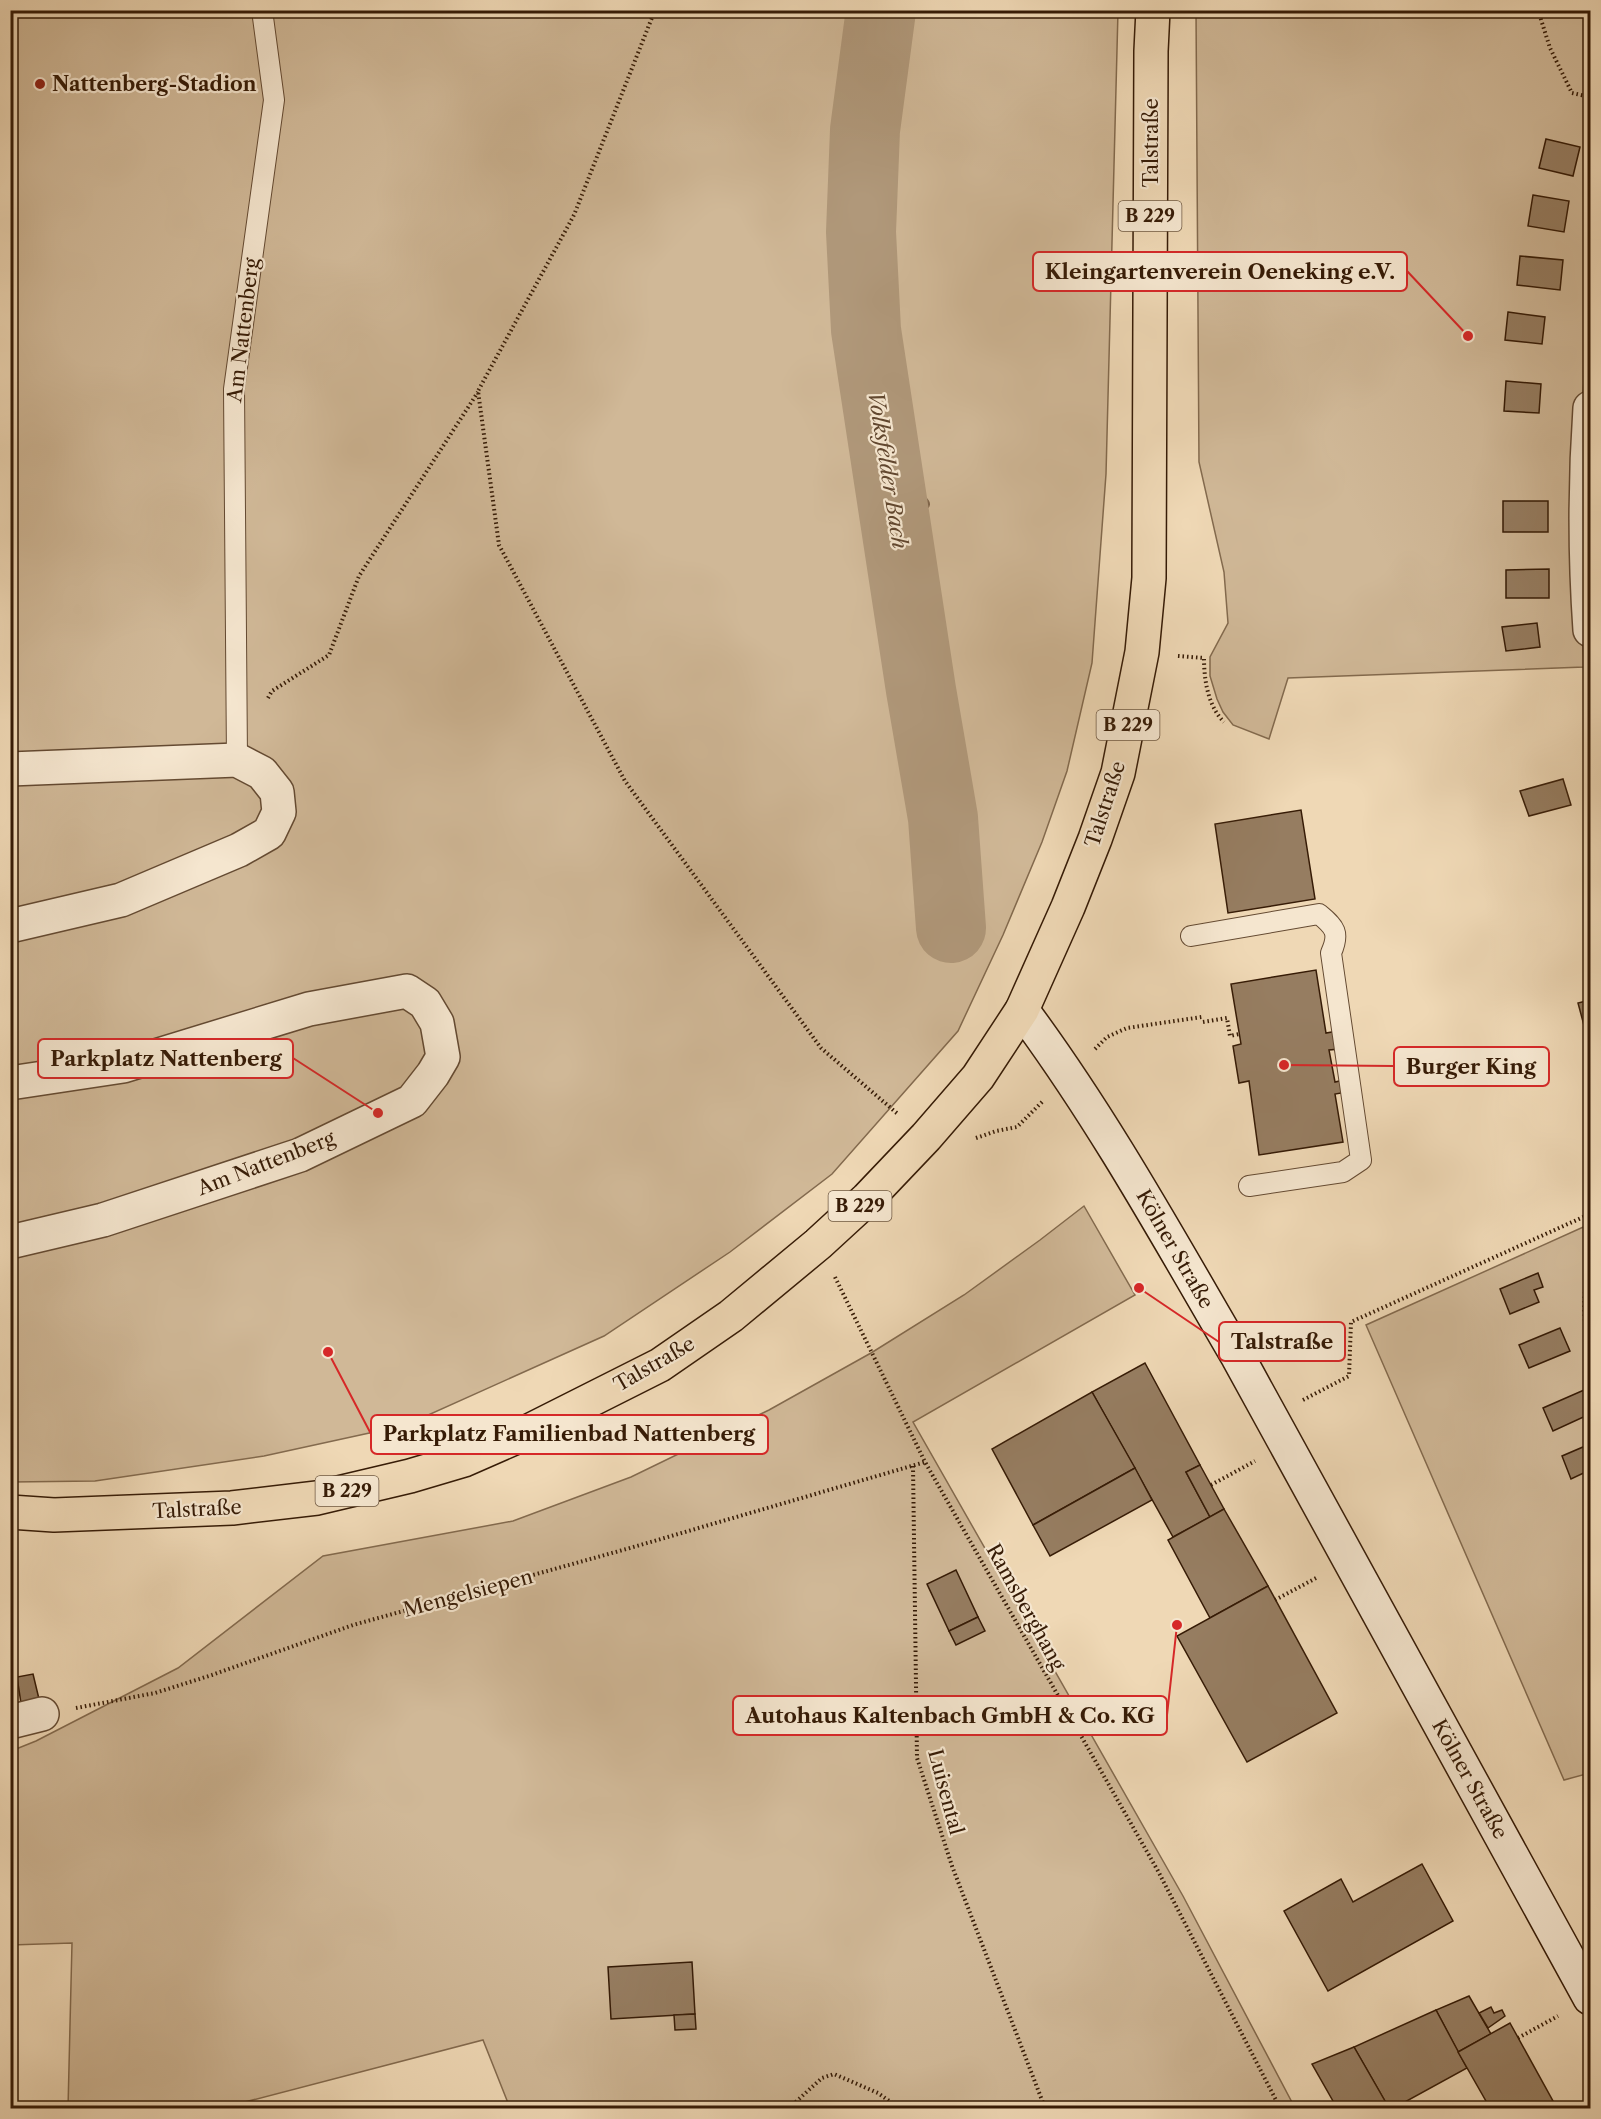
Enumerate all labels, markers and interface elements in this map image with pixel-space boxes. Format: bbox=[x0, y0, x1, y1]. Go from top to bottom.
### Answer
place label: Nattenberg-Stadion bbox=[52, 72, 257, 96]
marker: Nattenberg-Stadion bbox=[33, 77, 47, 91]
street label: Talstraße bbox=[1139, 98, 1163, 188]
road number: B 229 bbox=[1118, 201, 1182, 231]
callout: Kleingartenverein Oeneking e.V. bbox=[1033, 252, 1407, 291]
street label: Am Nattenberg bbox=[222, 256, 264, 405]
text: Kleingartenverein Oeneking e.V. bbox=[1045, 259, 1395, 284]
water label: Volksfelder Bach bbox=[863, 389, 913, 551]
road number: B 229 bbox=[1096, 710, 1160, 740]
street label: Talstraße bbox=[1080, 758, 1130, 850]
callout: Parkplatz Nattenberg bbox=[38, 1039, 293, 1078]
text: Parkplatz Nattenberg bbox=[50, 1046, 283, 1071]
callout: Burger King bbox=[1394, 1047, 1549, 1086]
text: Burger King bbox=[1406, 1054, 1537, 1079]
street label: Am Nattenberg bbox=[193, 1126, 339, 1201]
street label: Kölner Straße bbox=[1131, 1185, 1219, 1313]
road number: B 229 bbox=[828, 1191, 892, 1221]
callout: Talstraße bbox=[1219, 1322, 1345, 1361]
text: Talstraße bbox=[1231, 1329, 1333, 1354]
street label: Talstraße bbox=[609, 1331, 699, 1397]
callout: Parkplatz Familienbad Nattenberg bbox=[371, 1415, 768, 1454]
text: Parkplatz Familienbad Nattenberg bbox=[383, 1421, 756, 1446]
road number: B 229 bbox=[316, 1476, 378, 1506]
street label: Talstraße bbox=[152, 1495, 242, 1523]
street label: Ramsberghang bbox=[981, 1540, 1071, 1675]
street label: Mengelsiepen bbox=[401, 1564, 536, 1622]
callout: Autohaus Kaltenbach GmbH & Co. KG bbox=[733, 1696, 1167, 1735]
text: Autohaus Kaltenbach GmbH & Co. KG bbox=[744, 1703, 1155, 1728]
street label: Kölner Straße bbox=[1427, 1715, 1513, 1843]
street label: Luisental bbox=[923, 1747, 969, 1837]

